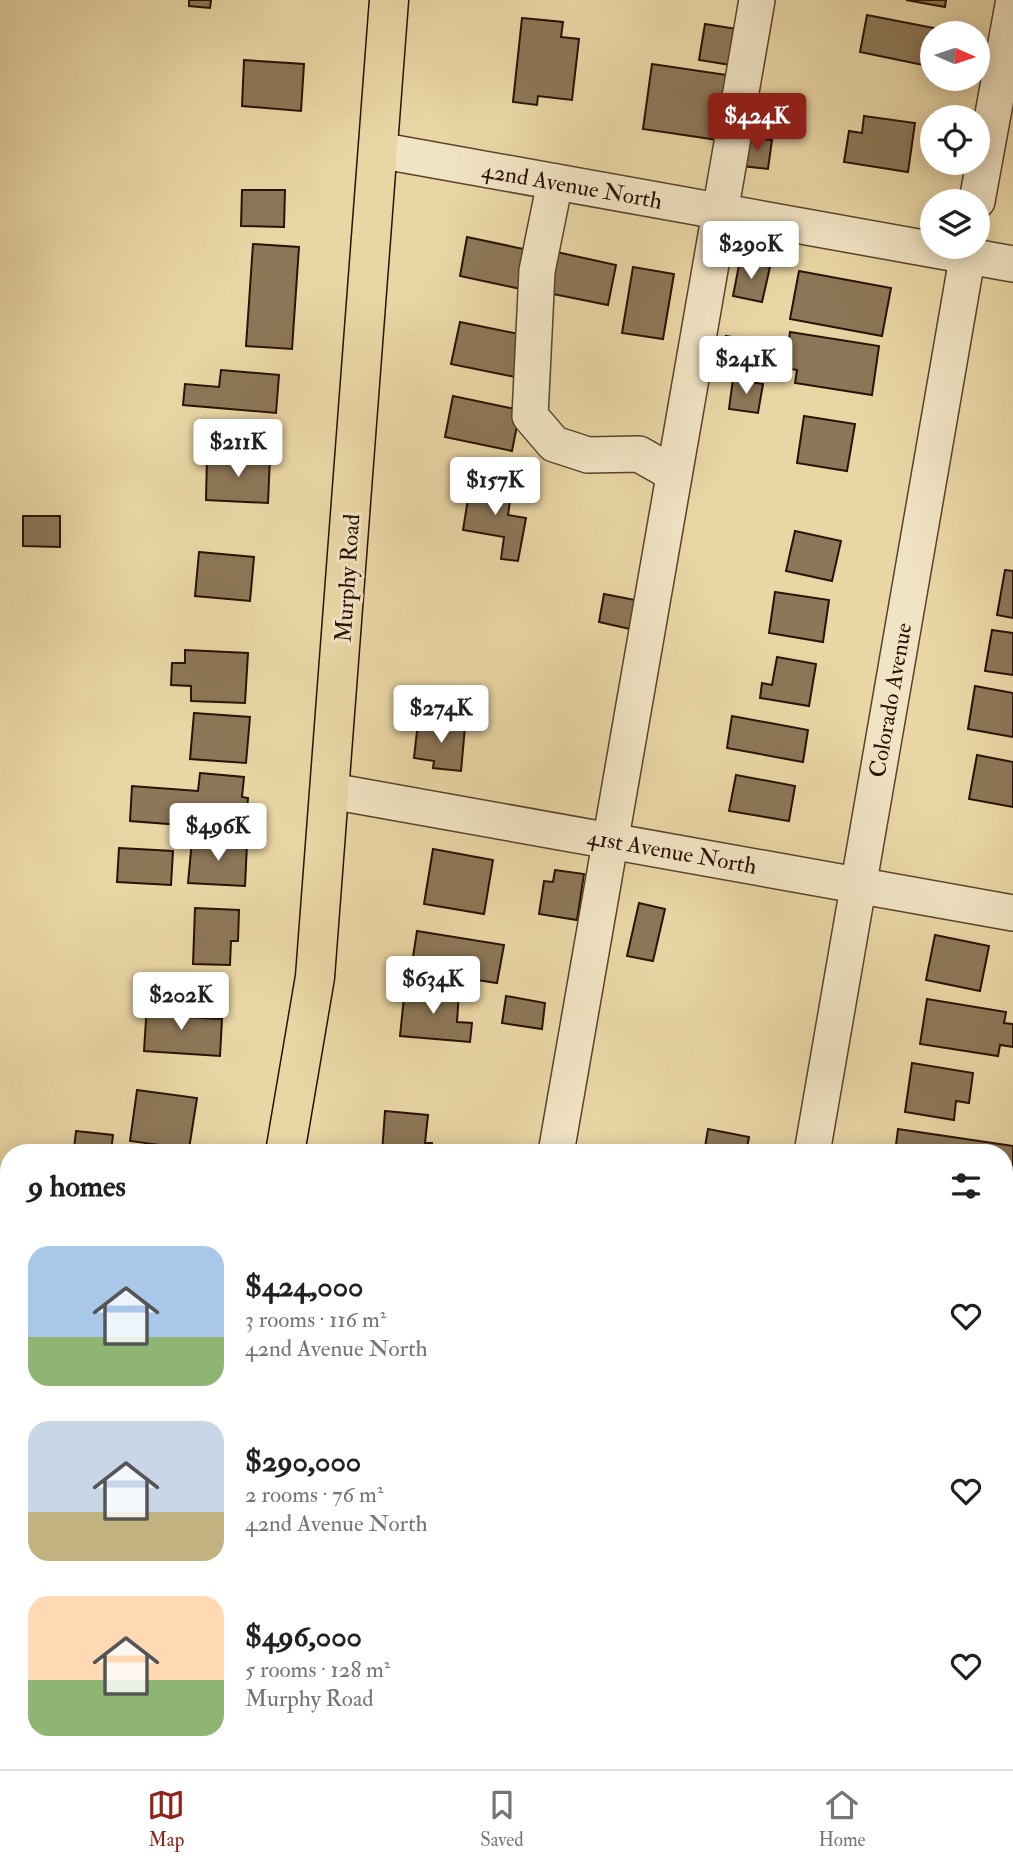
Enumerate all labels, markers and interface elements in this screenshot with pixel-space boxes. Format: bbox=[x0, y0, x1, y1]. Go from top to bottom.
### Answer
north arrow bbox=[920, 21, 990, 91]
map controls bbox=[920, 21, 990, 259]
pin: $424K bbox=[708, 94, 806, 153]
text: $424K bbox=[724, 101, 790, 130]
button: locate bbox=[920, 105, 990, 175]
street label: 42nd Avenue North bbox=[479, 155, 664, 216]
button: layers bbox=[920, 189, 990, 259]
pin: $290K bbox=[702, 222, 800, 281]
text: $290K bbox=[719, 229, 783, 258]
pin: $241K bbox=[697, 336, 795, 396]
text: $241K bbox=[715, 344, 777, 373]
pin: $211K bbox=[189, 420, 287, 479]
text: $211K bbox=[209, 427, 267, 456]
pin: $157K bbox=[446, 458, 544, 517]
text: $157K bbox=[466, 465, 524, 494]
street label: Murphy Road bbox=[329, 513, 367, 643]
street label: Colorado Avenue bbox=[863, 620, 918, 780]
pin: $274K bbox=[392, 686, 490, 745]
text: $274K bbox=[409, 693, 473, 722]
pin: $496K bbox=[169, 804, 267, 863]
text: $496K bbox=[186, 811, 250, 840]
street label: 41st Avenue North bbox=[585, 822, 759, 881]
pin: $634K bbox=[384, 956, 482, 1016]
text: $634K bbox=[402, 964, 464, 993]
pin: $202K bbox=[132, 972, 230, 1032]
text: $202K bbox=[149, 980, 213, 1009]
icon: filters bbox=[947, 1167, 985, 1205]
text: 9 homes bbox=[28, 1168, 126, 1205]
text: $424,000 bbox=[245, 1268, 363, 1305]
icon: home bbox=[84, 1274, 168, 1358]
icon: heart bbox=[947, 1297, 985, 1335]
text: 3 rooms · 116 m² bbox=[245, 1305, 386, 1334]
text: 42nd Avenue North bbox=[245, 1334, 428, 1363]
text: $290,000 bbox=[245, 1443, 361, 1480]
icon: home bbox=[84, 1449, 168, 1533]
icon: heart bbox=[947, 1472, 985, 1510]
text: 2 rooms · 76 m² bbox=[245, 1480, 383, 1509]
text: 42nd Avenue North bbox=[245, 1509, 428, 1538]
text: $496,000 bbox=[245, 1618, 362, 1655]
icon: home bbox=[84, 1624, 168, 1708]
icon: heart bbox=[947, 1647, 985, 1685]
text: 5 rooms · 128 m² bbox=[245, 1655, 390, 1684]
text: Murphy Road bbox=[245, 1684, 374, 1713]
tab: Map bbox=[147, 1786, 185, 1852]
tab: Saved bbox=[480, 1786, 524, 1852]
tab: Home bbox=[818, 1786, 866, 1852]

